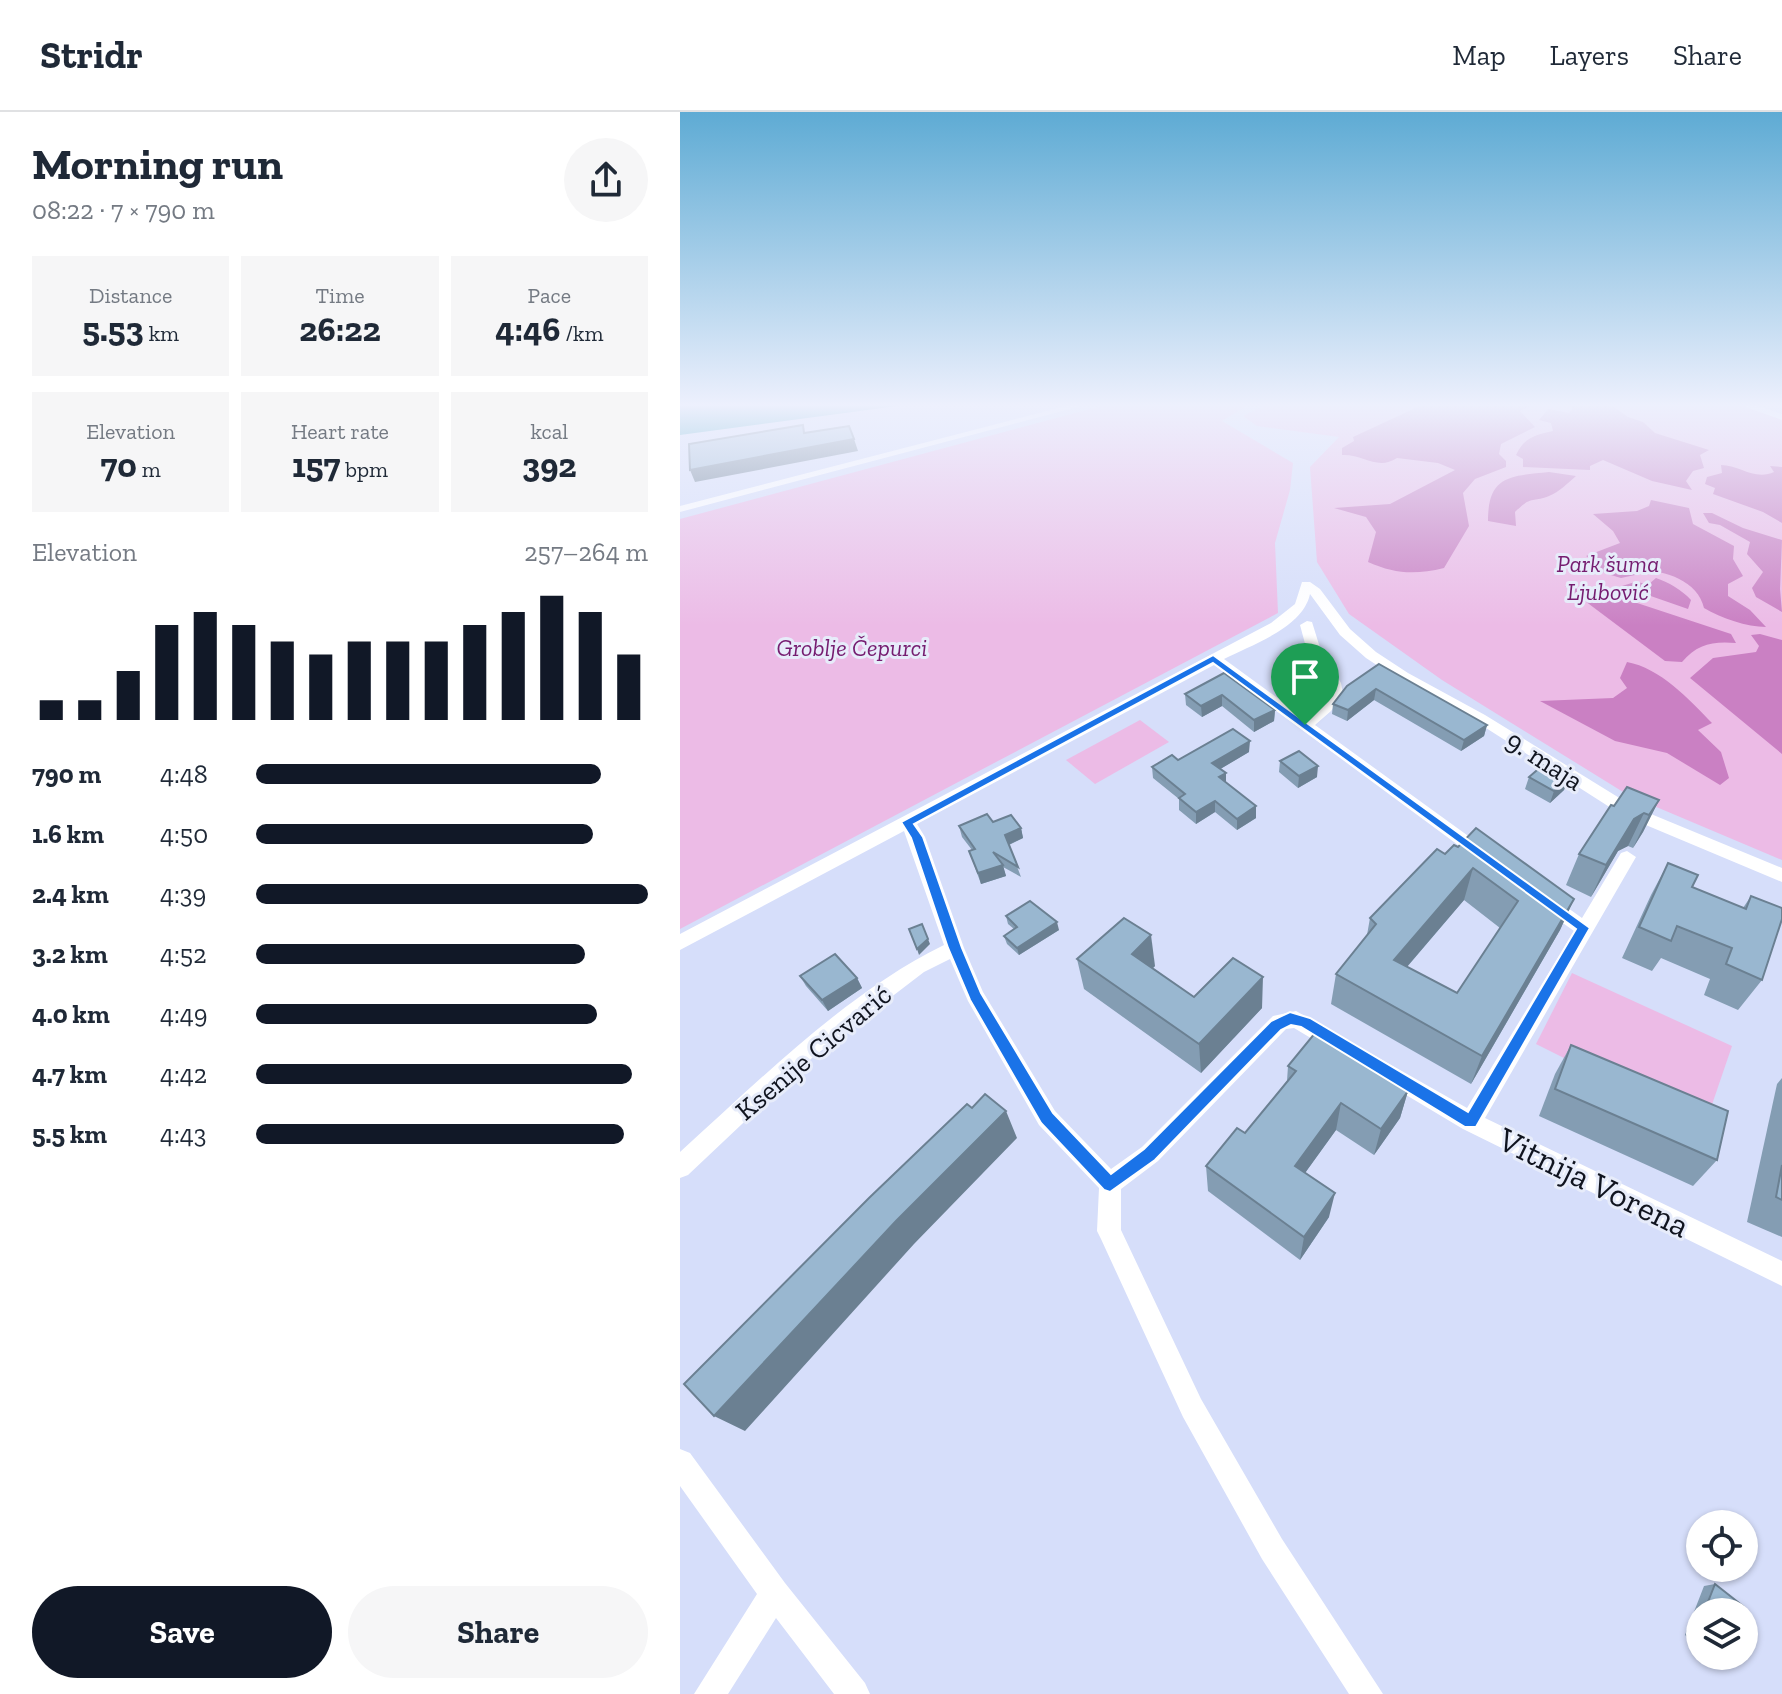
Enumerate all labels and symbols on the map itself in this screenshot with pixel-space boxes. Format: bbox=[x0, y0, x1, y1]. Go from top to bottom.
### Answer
park label: Park šuma Ljubović bbox=[1557, 549, 1659, 606]
park label: Groblje Čepurci bbox=[777, 633, 927, 662]
pin bbox=[1271, 643, 1339, 725]
street label: 9. maja bbox=[1500, 723, 1590, 798]
street label: Ksenije Cicvarić bbox=[729, 978, 898, 1127]
street label: Vitnija Vorena bbox=[1491, 1118, 1696, 1246]

